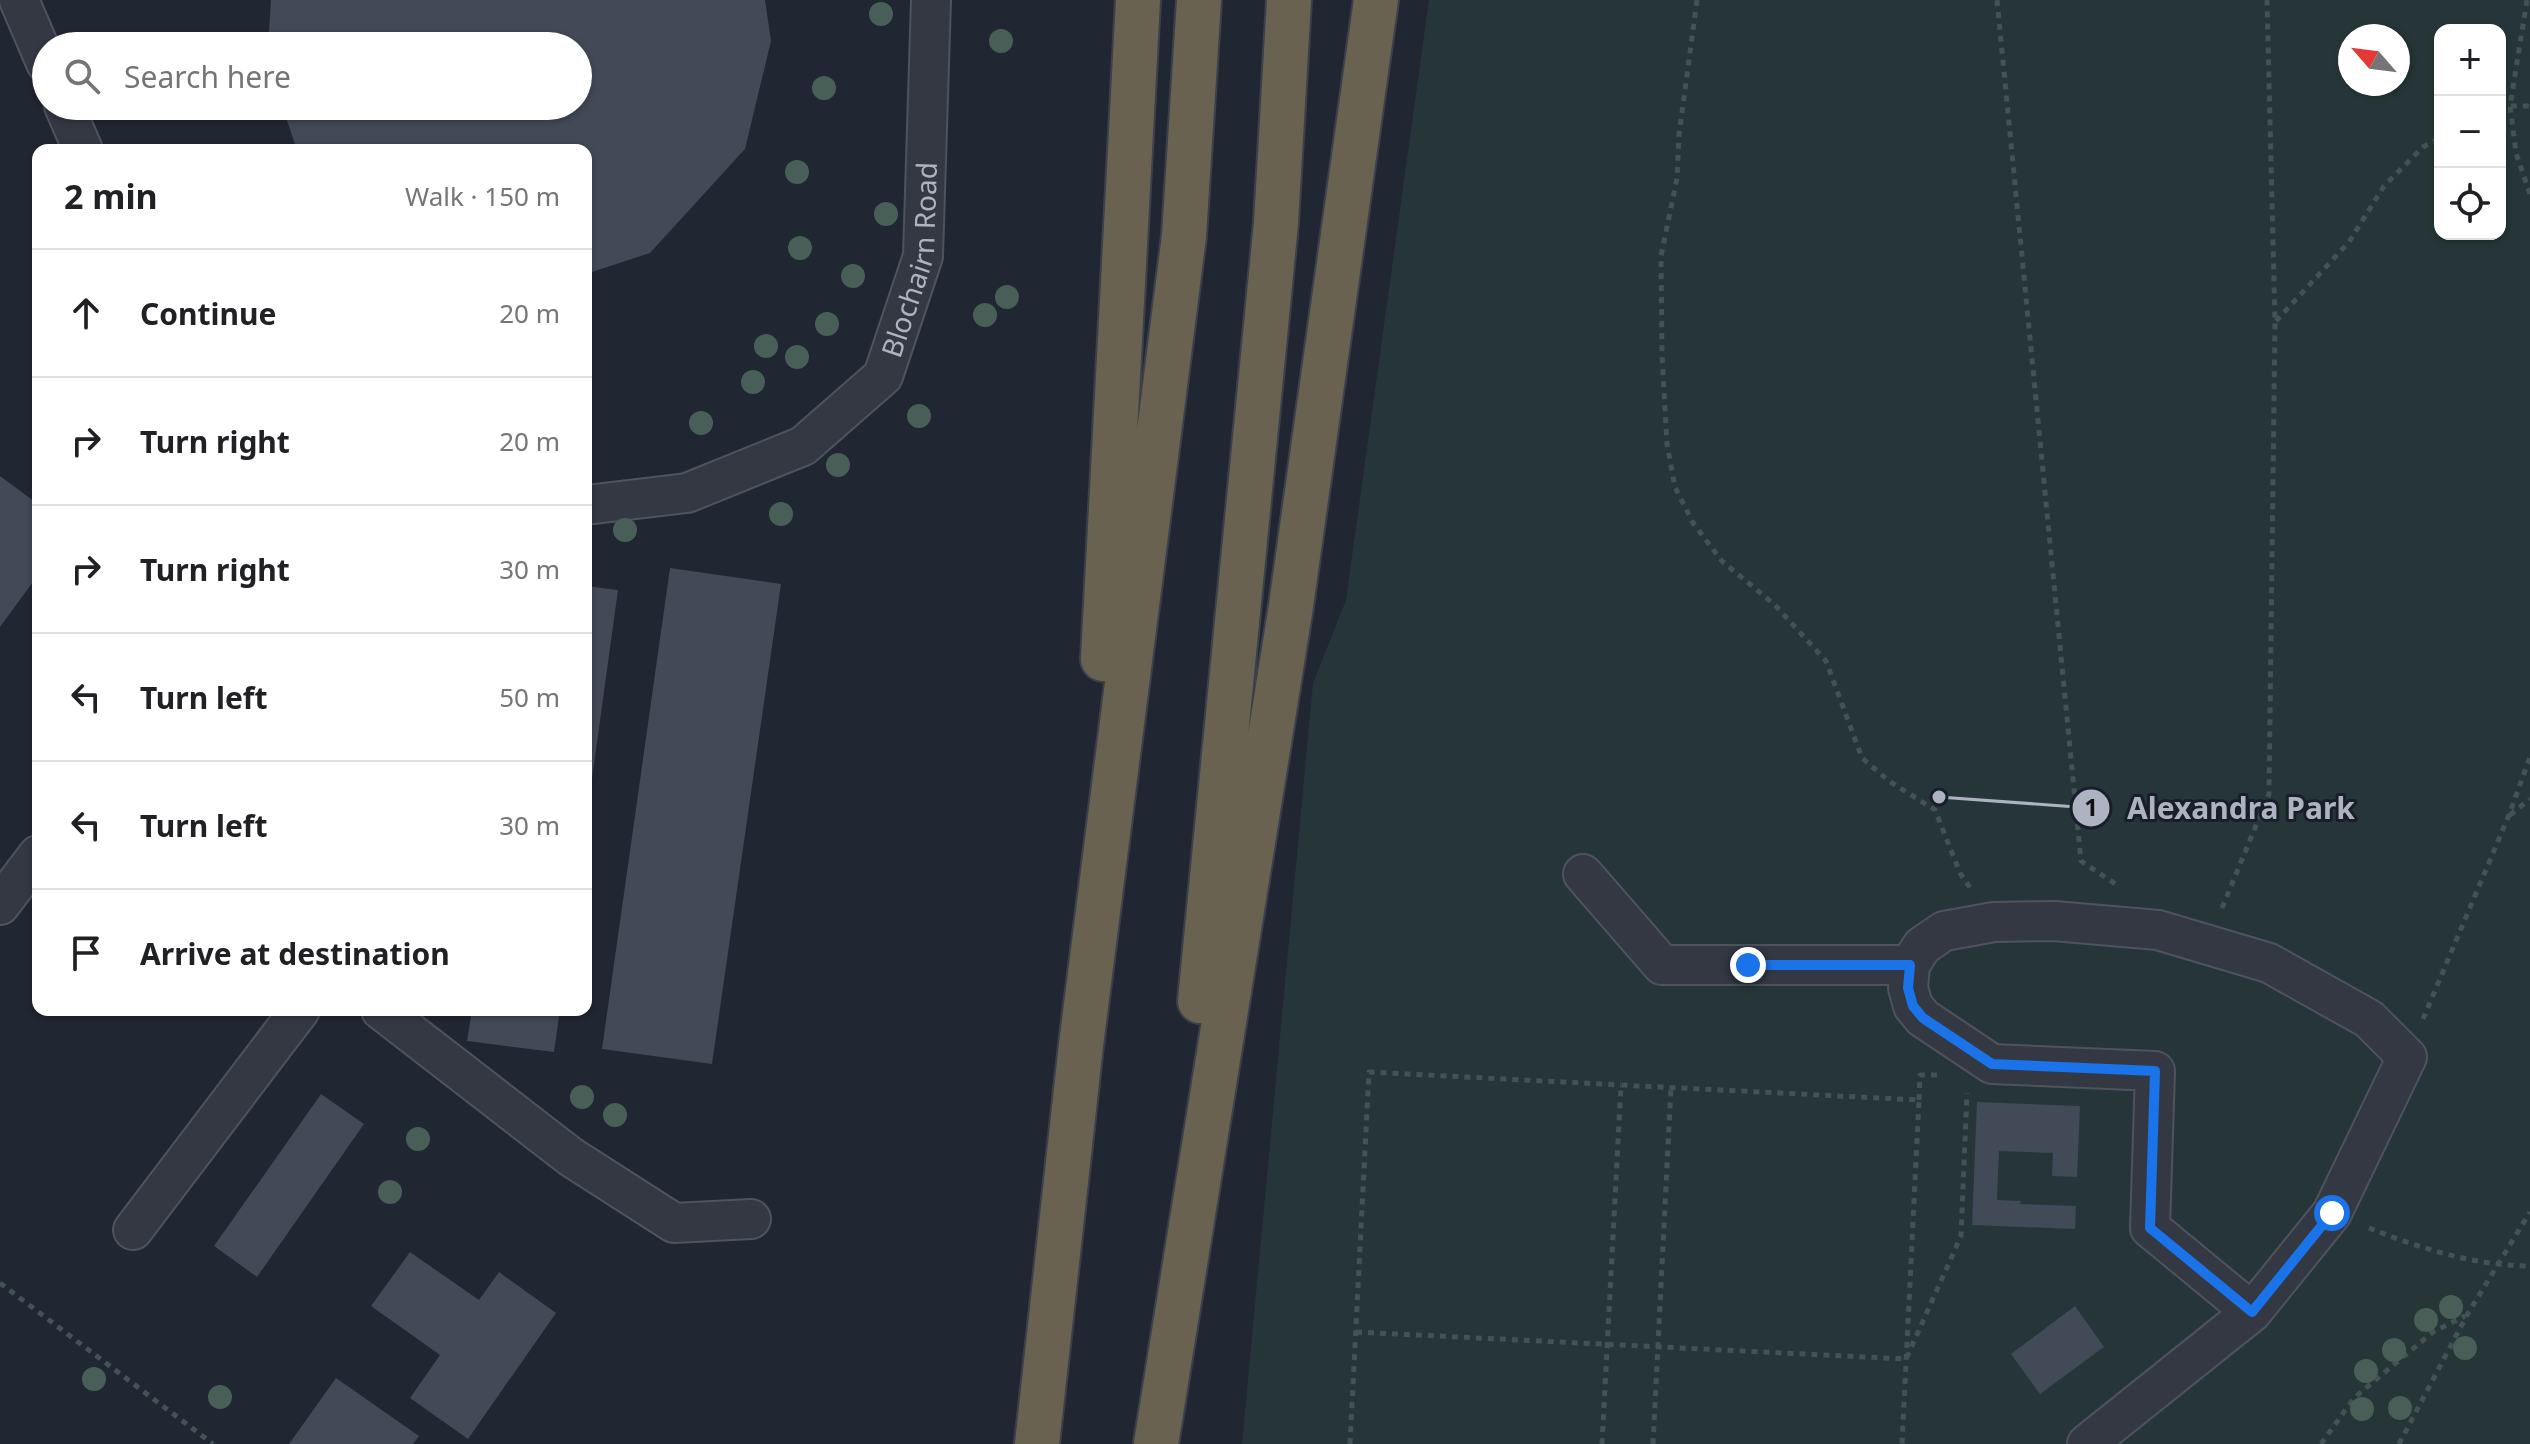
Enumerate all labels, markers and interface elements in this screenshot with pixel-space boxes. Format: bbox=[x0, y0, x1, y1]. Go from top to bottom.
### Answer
north arrow bbox=[2338, 24, 2410, 96]
map controls bbox=[2434, 24, 2506, 240]
button: + bbox=[2434, 24, 2506, 96]
search box bbox=[32, 32, 592, 120]
icon: search bbox=[60, 54, 104, 98]
text: Search here bbox=[124, 56, 291, 97]
button: − bbox=[2434, 96, 2506, 168]
street label: Blochairn Road bbox=[872, 161, 945, 362]
button: locate bbox=[2434, 168, 2506, 240]
text: 2 min bbox=[64, 173, 158, 219]
text: Walk · 150 m bbox=[405, 178, 560, 214]
icon: ahead bbox=[64, 291, 108, 335]
text: Continue bbox=[140, 293, 276, 334]
text: 20 m bbox=[499, 295, 560, 331]
icon: right bbox=[64, 419, 108, 463]
text: Turn right bbox=[140, 421, 290, 462]
text: 20 m bbox=[499, 423, 560, 459]
icon: right bbox=[64, 547, 108, 591]
text: Turn right bbox=[140, 549, 290, 590]
text: 30 m bbox=[499, 551, 560, 587]
icon: left bbox=[64, 675, 108, 719]
text: Turn left bbox=[140, 677, 268, 718]
text: 50 m bbox=[499, 679, 560, 715]
callout: Alexandra Park bbox=[2071, 781, 2371, 835]
text: Alexandra Park bbox=[2127, 787, 2355, 828]
text: 1 bbox=[2084, 790, 2098, 823]
icon: left bbox=[64, 803, 108, 847]
text: Turn left bbox=[140, 805, 268, 846]
text: 30 m bbox=[499, 807, 560, 843]
icon: arrive bbox=[64, 931, 108, 975]
text: Arrive at destination bbox=[140, 933, 450, 974]
route end bbox=[1730, 947, 1766, 983]
route start bbox=[2314, 1195, 2350, 1231]

